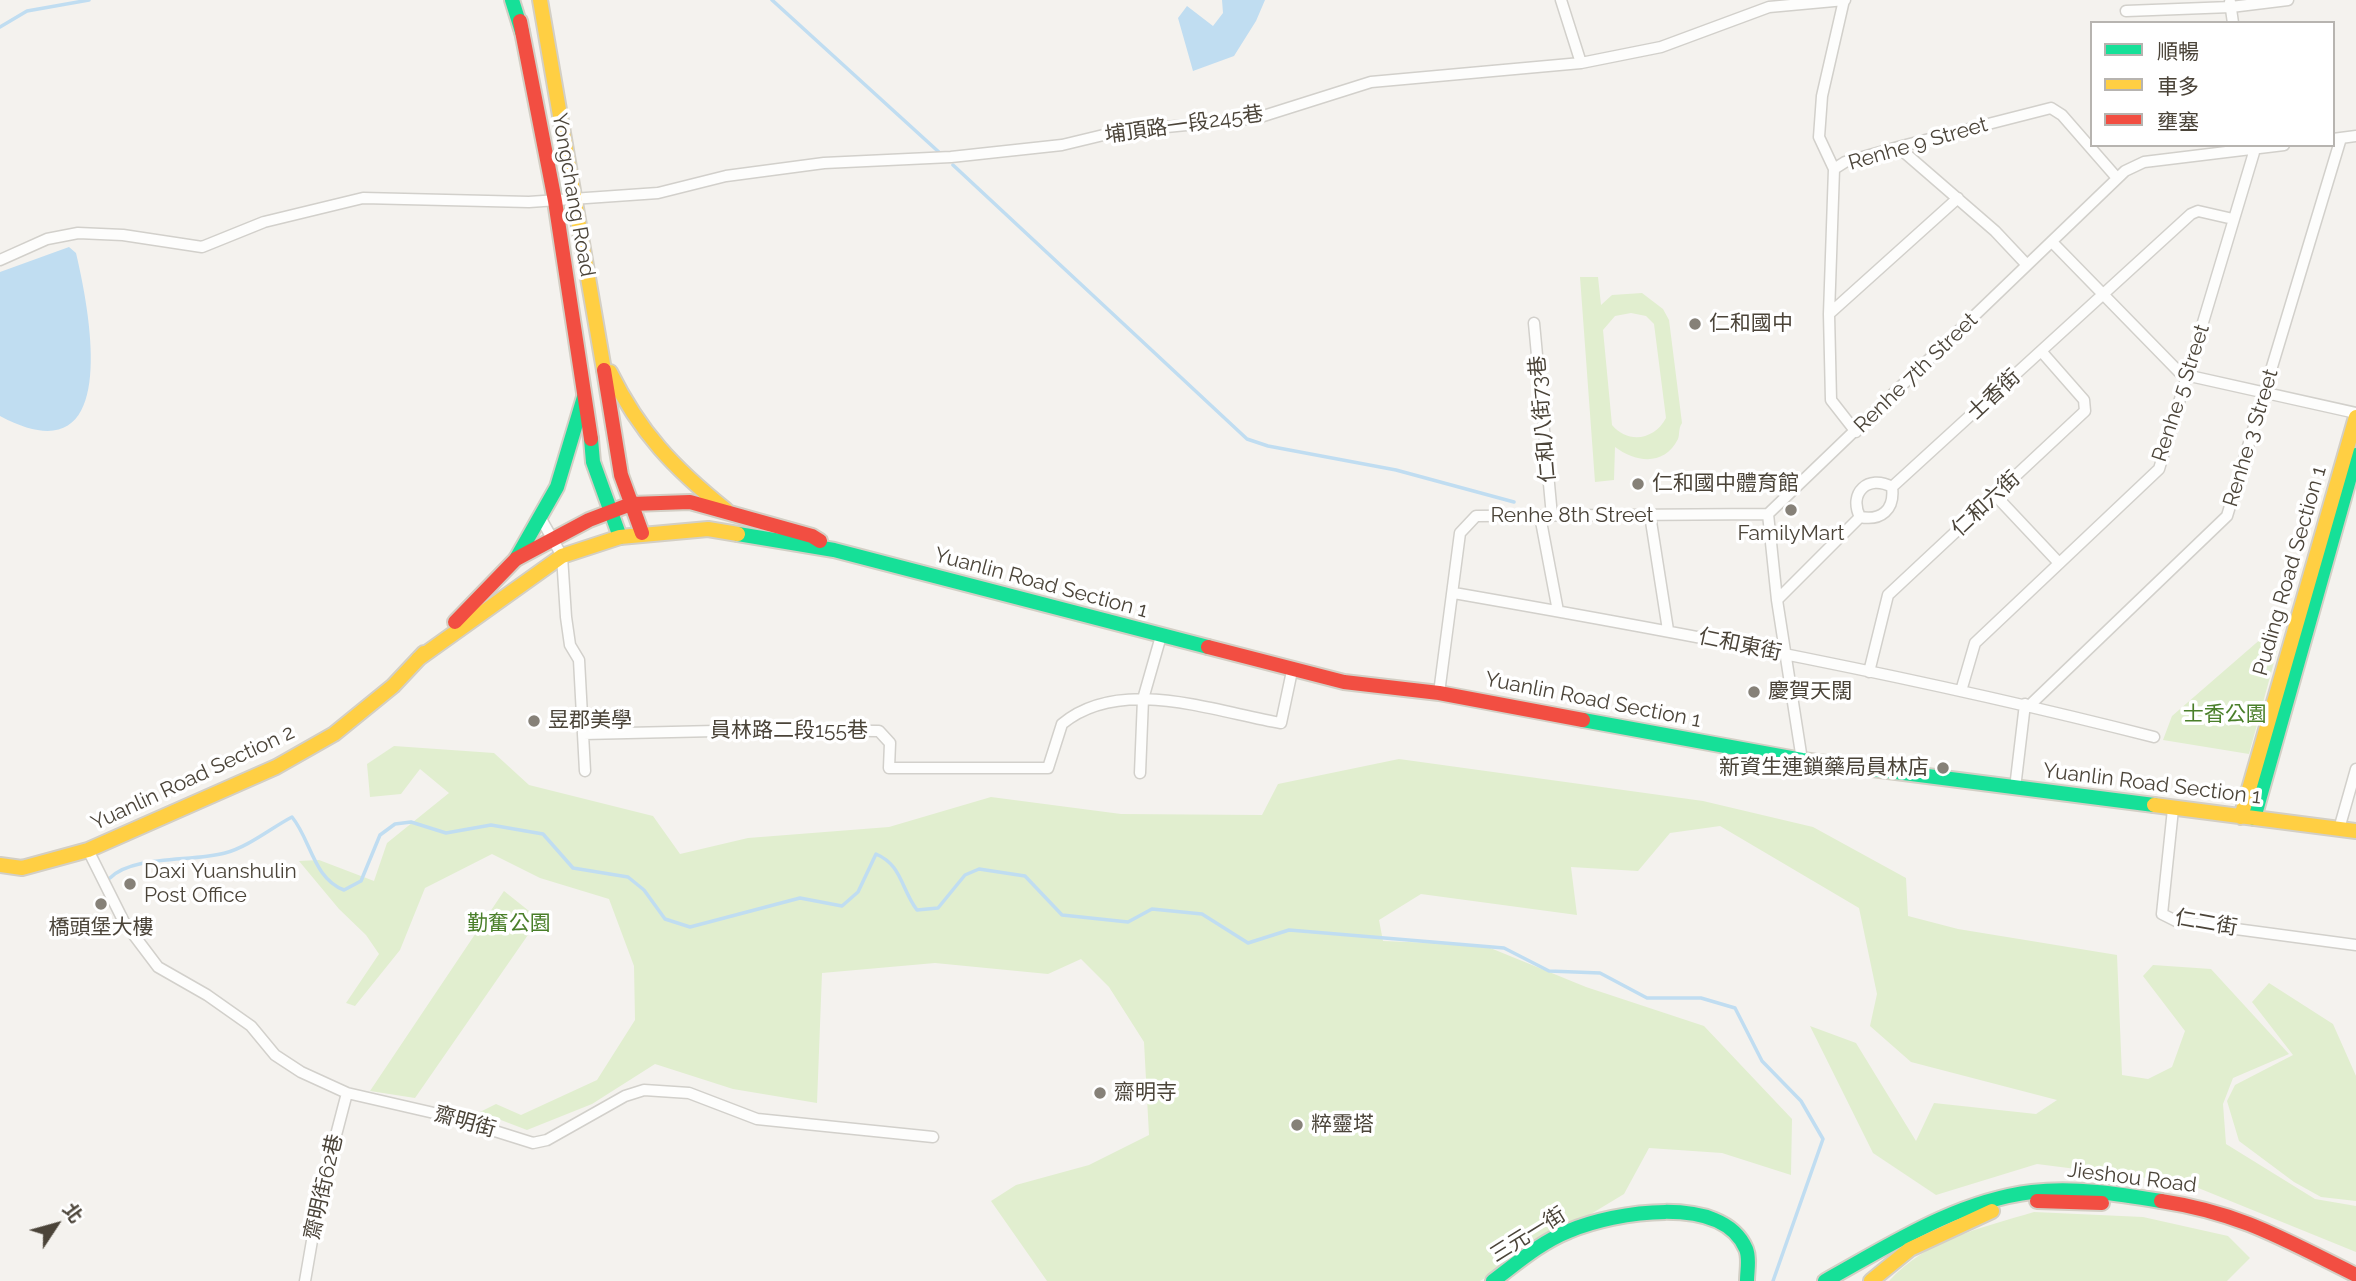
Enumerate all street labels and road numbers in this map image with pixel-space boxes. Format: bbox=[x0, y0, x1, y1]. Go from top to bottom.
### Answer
street label: 埔頂路一段245巷 bbox=[1103, 101, 1265, 149]
street label: Yongchang Road bbox=[546, 111, 600, 279]
street label: Renhe 9 Street bbox=[1845, 112, 1991, 176]
street label: Renhe 7th Street bbox=[1849, 308, 1983, 438]
street label: Renhe 5 Street bbox=[2147, 321, 2215, 465]
street label: 仁和八街73巷 bbox=[1525, 354, 1561, 484]
street label: 士香街 bbox=[1962, 364, 2026, 426]
street label: Renhe 3 Street bbox=[2218, 366, 2284, 510]
street label: Puding Road Section 1 bbox=[2248, 463, 2332, 679]
street label: 仁和六街 bbox=[1947, 466, 2025, 542]
street label: Renhe 8th Street bbox=[1490, 503, 1654, 529]
street label: Yuanlin Road Section 1 bbox=[932, 542, 1150, 624]
street label: 仁和東街 bbox=[1696, 624, 1784, 666]
street label: Yuanlin Road Section 1 bbox=[1483, 667, 1703, 733]
street label: 員林路二段155巷 bbox=[710, 718, 868, 744]
street label: Yuanlin Road Section 2 bbox=[87, 720, 299, 836]
street label: Yuanlin Road Section 1 bbox=[2042, 758, 2262, 810]
street label: 仁二街 bbox=[2173, 905, 2239, 941]
street label: 齋明街 bbox=[431, 1101, 499, 1143]
street label: 齋明街62巷 bbox=[300, 1132, 348, 1242]
street label: Jieshou Road bbox=[2066, 1158, 2198, 1198]
street label: 三元一街 bbox=[1486, 1202, 1570, 1268]

